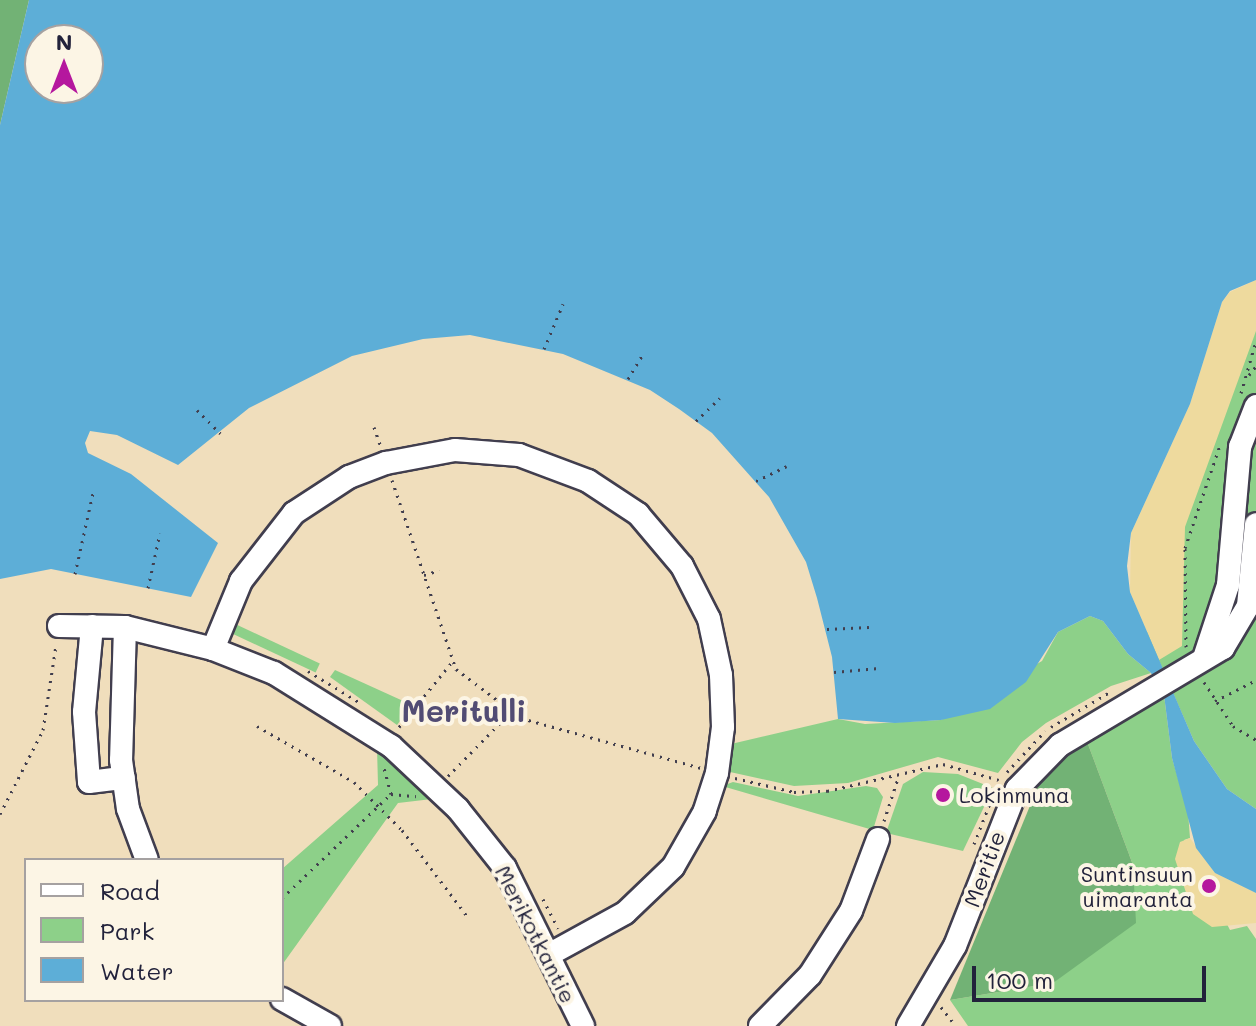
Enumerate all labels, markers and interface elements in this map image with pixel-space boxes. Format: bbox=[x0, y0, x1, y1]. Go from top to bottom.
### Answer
north arrow bbox=[24, 24, 104, 104]
text: N bbox=[56, 27, 72, 56]
district label: Meritulli bbox=[402, 692, 526, 728]
place label: Lokinmuna bbox=[959, 782, 1070, 808]
marker: Lokinmuna bbox=[934, 786, 952, 804]
street label: Meritie bbox=[958, 827, 1010, 911]
legend bbox=[24, 858, 284, 1002]
place label: Suntinsuun uimaranta bbox=[1081, 860, 1193, 912]
street label: Merikotkantie bbox=[490, 861, 582, 1007]
text: Road bbox=[100, 875, 160, 906]
marker: Suntinsuun uimaranta bbox=[1200, 877, 1218, 895]
text: Park bbox=[100, 915, 154, 946]
scale bar bbox=[976, 950, 1210, 1000]
text: Water bbox=[100, 955, 174, 986]
text: 100 m bbox=[986, 964, 1053, 995]

